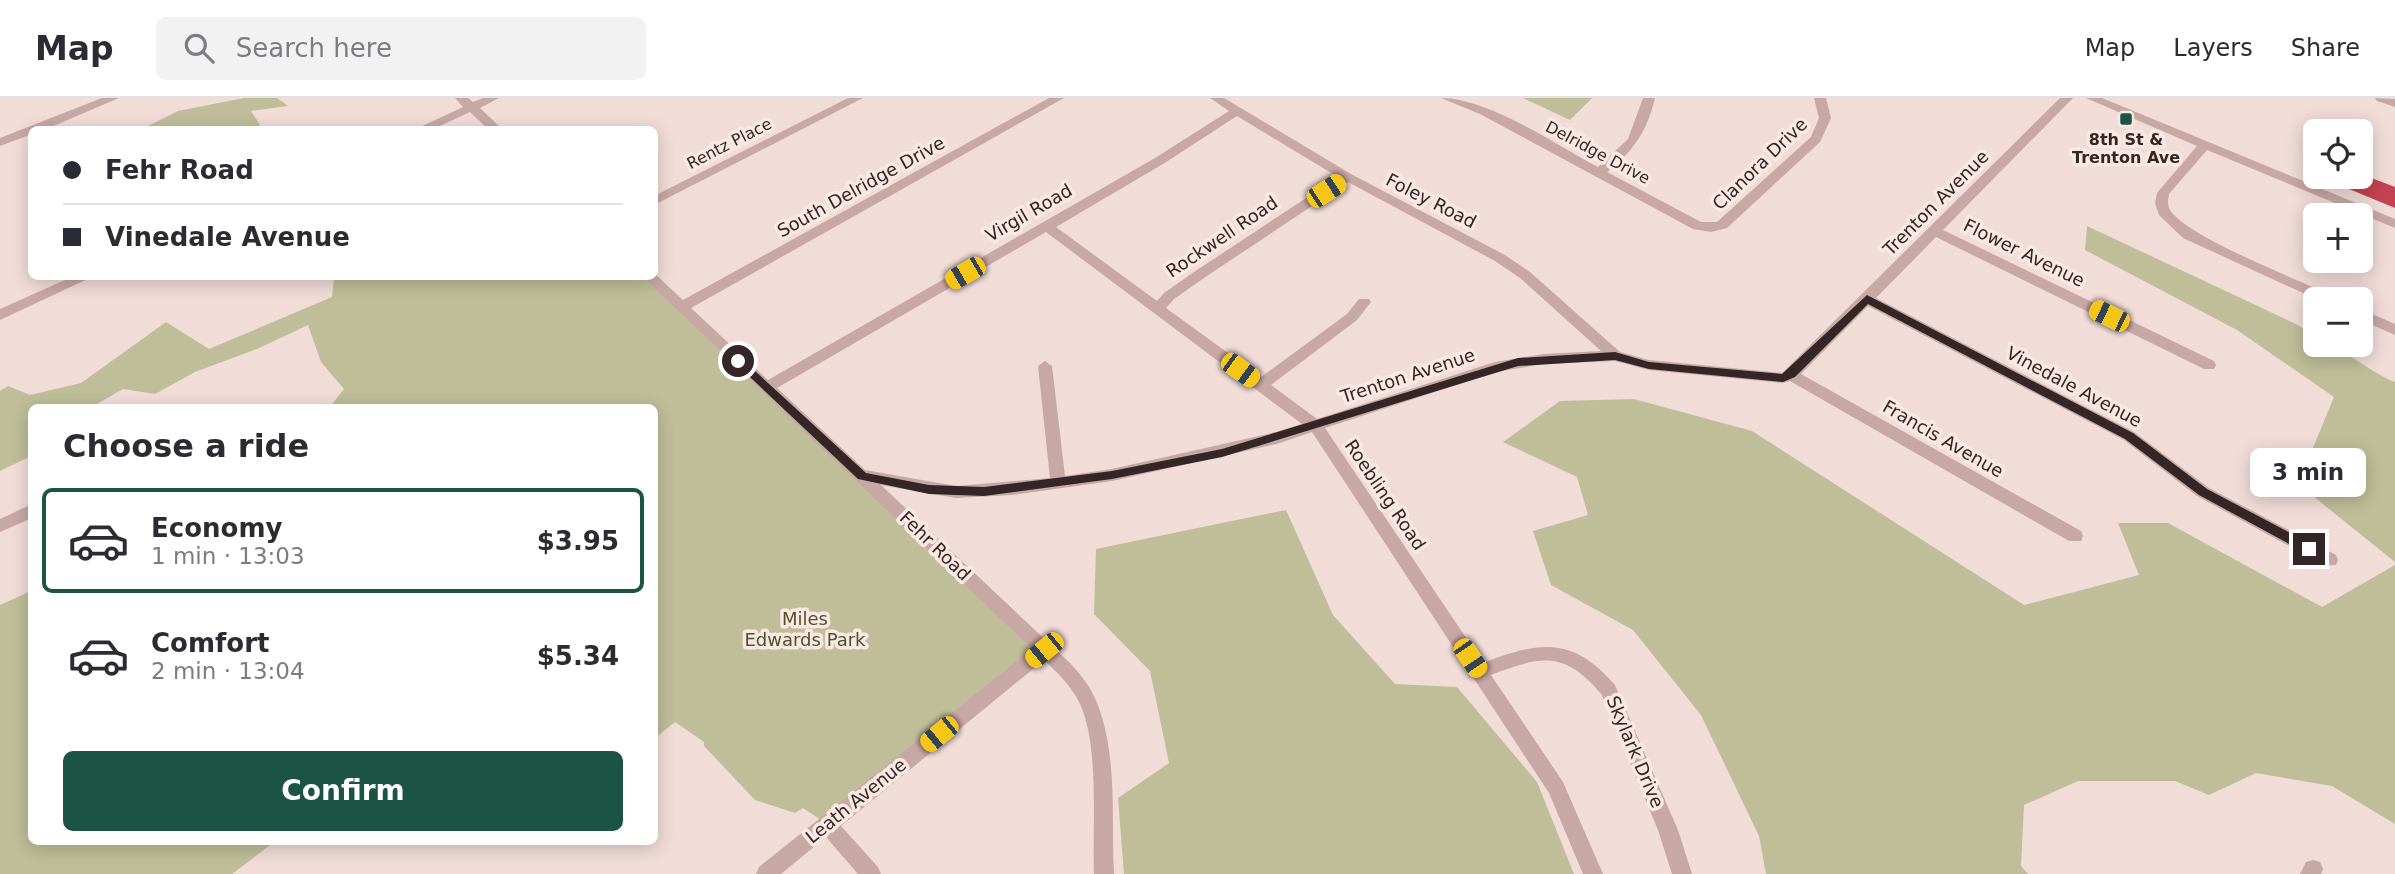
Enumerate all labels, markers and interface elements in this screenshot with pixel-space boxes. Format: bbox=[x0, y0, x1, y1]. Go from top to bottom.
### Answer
search box bbox=[156, 17, 646, 80]
text: Map bbox=[35, 29, 114, 68]
icon: search bbox=[180, 29, 218, 67]
text: Search here bbox=[236, 33, 392, 63]
text: Map bbox=[2085, 34, 2135, 62]
text: Layers bbox=[2173, 34, 2253, 62]
text: Share bbox=[2291, 34, 2360, 62]
marker: 8th St & Trenton Ave bbox=[2118, 111, 2134, 127]
street label: Clanora Drive bbox=[1708, 113, 1811, 214]
street label: Rentz Place bbox=[684, 114, 775, 173]
street label: Delridge Drive bbox=[1542, 117, 1653, 188]
map controls bbox=[2303, 119, 2373, 357]
button: locate bbox=[2303, 119, 2373, 189]
place label: 8th St & Trenton Ave bbox=[2072, 130, 2180, 167]
street label: South Delridge Drive bbox=[773, 132, 948, 241]
street label: Trenton Avenue bbox=[1878, 146, 1993, 260]
text: Fehr Road bbox=[105, 155, 254, 185]
street label: Foley Road bbox=[1383, 169, 1480, 232]
car bbox=[1303, 171, 1350, 211]
street label: Virgil Road bbox=[982, 179, 1076, 246]
street label: Rockwell Road bbox=[1162, 192, 1281, 282]
button: + bbox=[2303, 203, 2373, 273]
street label: Flower Avenue bbox=[1960, 214, 2088, 291]
text: Vinedale Avenue bbox=[105, 222, 350, 252]
car bbox=[942, 253, 989, 293]
button: − bbox=[2303, 287, 2373, 357]
car bbox=[2086, 297, 2133, 335]
street label: Vinedale Avenue bbox=[2003, 342, 2146, 431]
street label: Trenton Avenue bbox=[1337, 344, 1478, 407]
route start bbox=[722, 345, 754, 377]
car bbox=[1217, 349, 1264, 391]
street label: Francis Avenue bbox=[1879, 396, 2007, 482]
text: Choose a ride bbox=[63, 427, 309, 465]
street label: Roebling Road bbox=[1341, 435, 1430, 554]
callout: 3 min bbox=[2251, 448, 2367, 496]
text: 3 min bbox=[2272, 459, 2344, 485]
street label: Fehr Road bbox=[896, 507, 975, 585]
icon: car bbox=[67, 509, 130, 572]
text: Economy bbox=[151, 513, 282, 543]
text: $3.95 bbox=[537, 526, 619, 556]
route end bbox=[2293, 533, 2325, 565]
text: 1 min · 13:03 bbox=[151, 543, 305, 569]
park label: Miles Edwards Park bbox=[744, 608, 866, 650]
icon: car bbox=[67, 624, 130, 687]
text: Comfort bbox=[151, 628, 269, 658]
car bbox=[1022, 629, 1067, 671]
car bbox=[1450, 635, 1491, 681]
text: $5.34 bbox=[537, 641, 619, 671]
text: 2 min · 13:04 bbox=[151, 658, 305, 684]
street label: Skylark Drive bbox=[1602, 693, 1668, 811]
car bbox=[917, 713, 962, 755]
button: Confirm bbox=[63, 751, 623, 831]
street label: Leath Avenue bbox=[801, 754, 910, 847]

